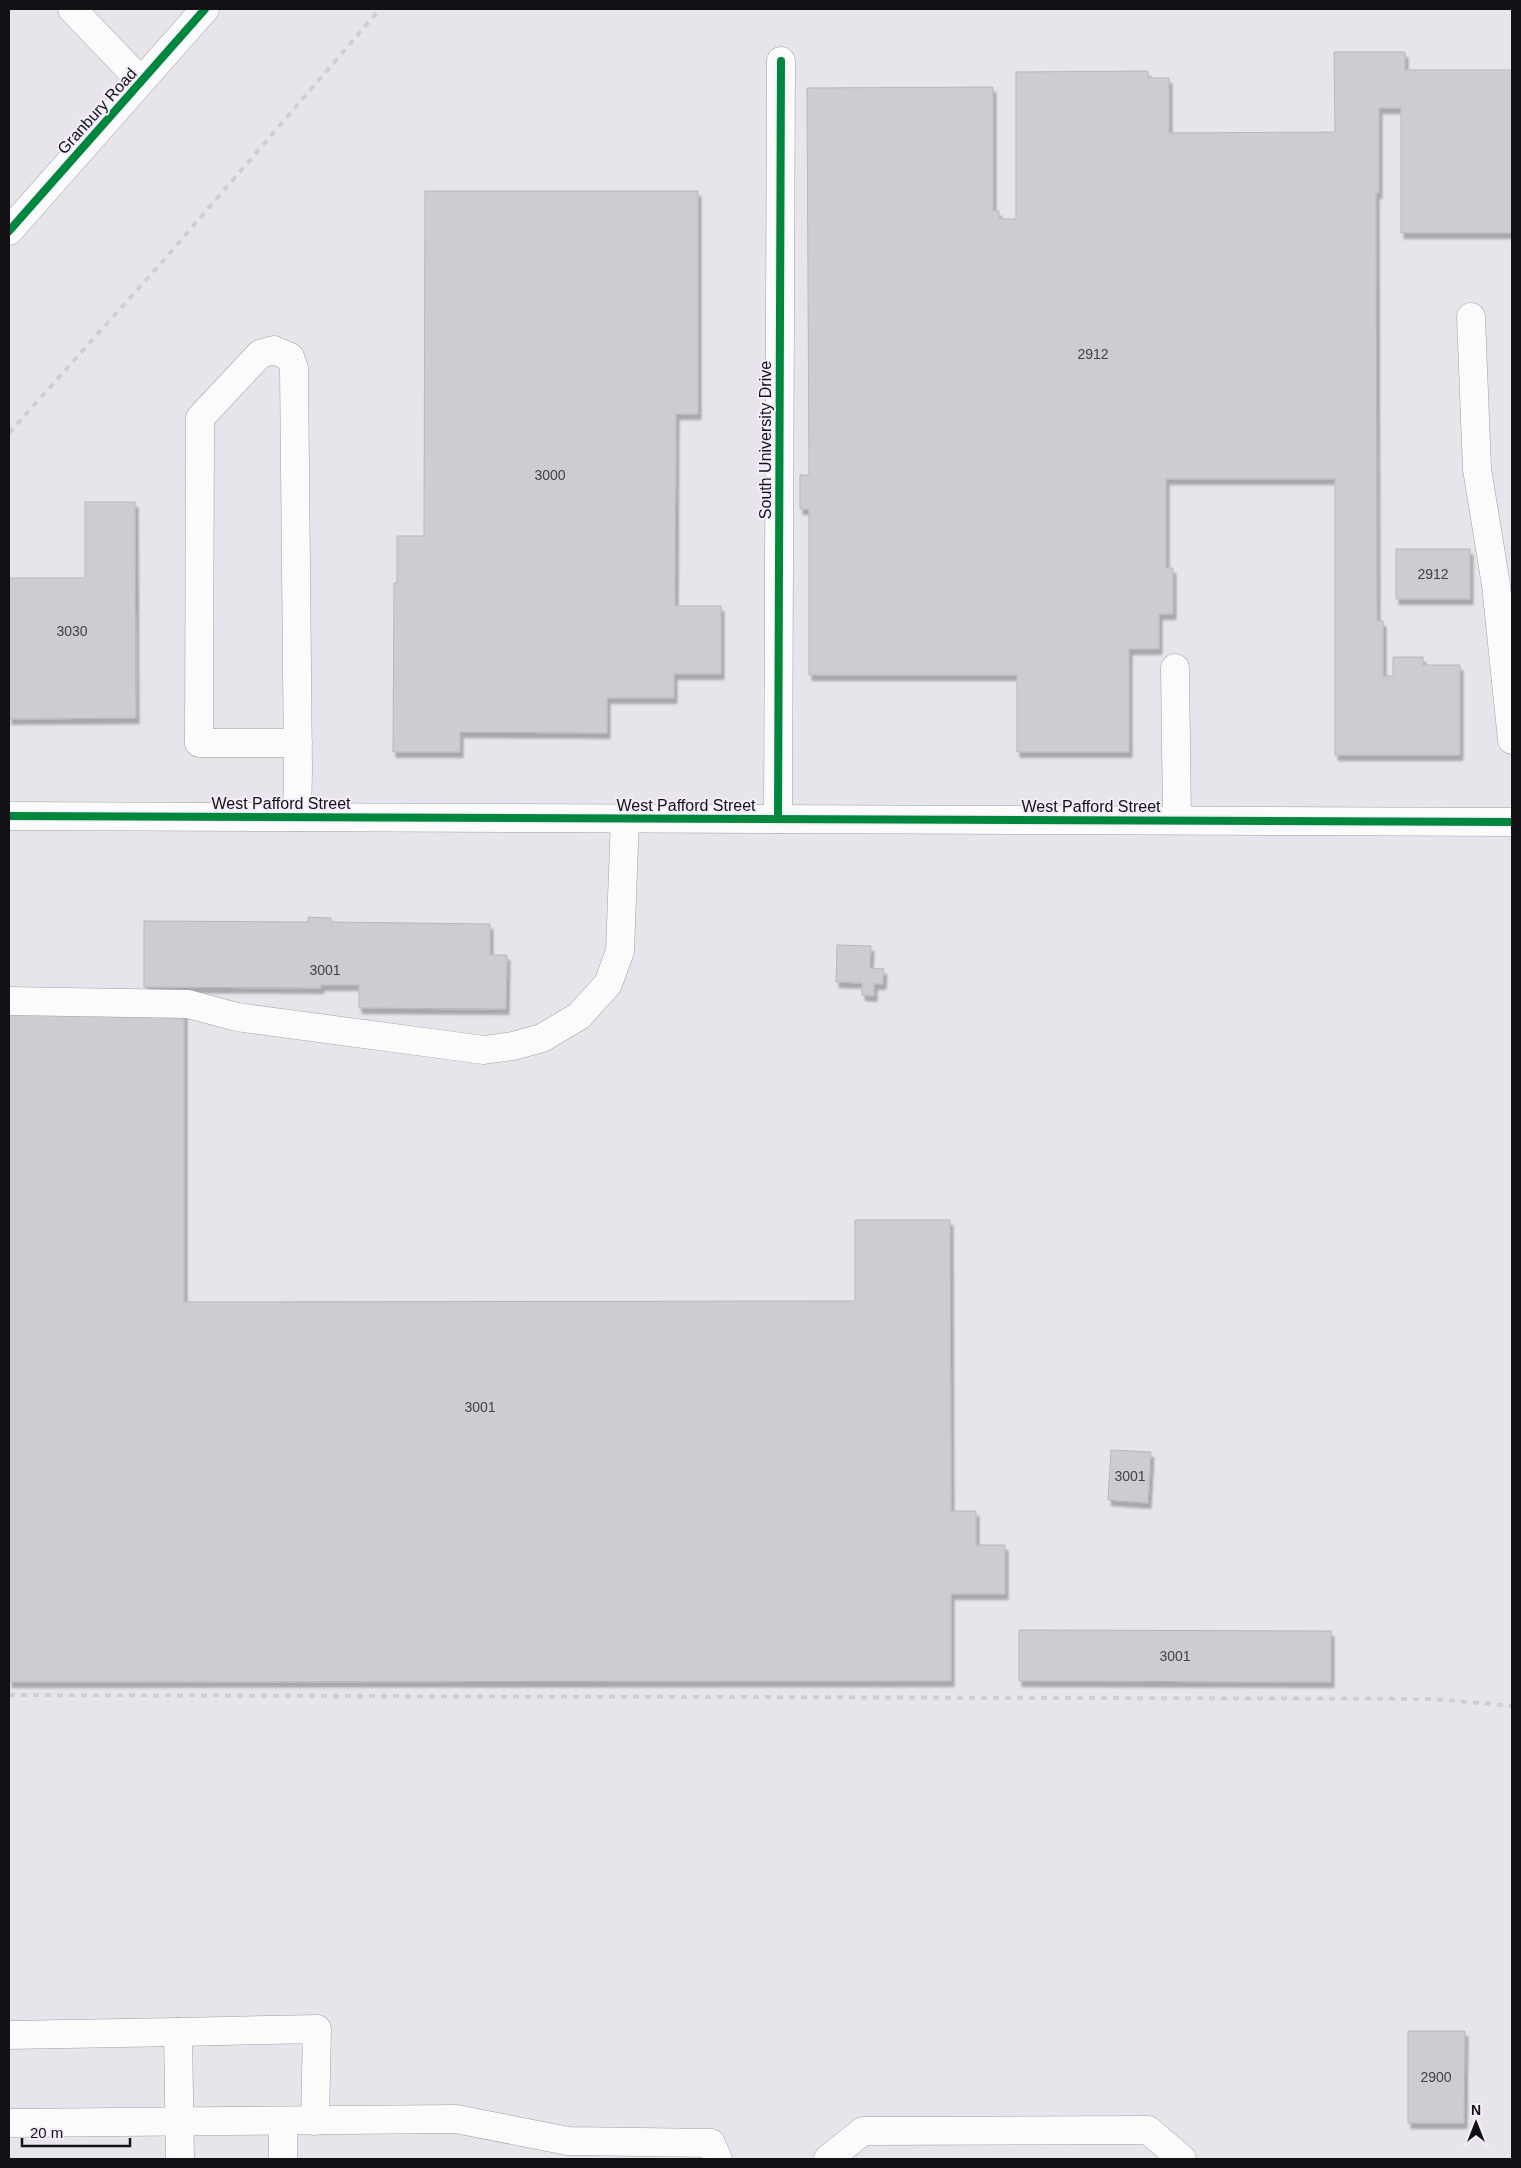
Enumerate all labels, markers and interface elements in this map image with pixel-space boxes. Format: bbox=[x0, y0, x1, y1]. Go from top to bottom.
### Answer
street label: Granbury Road bbox=[54, 65, 140, 157]
house number: 2912 bbox=[1077, 346, 1109, 362]
street label: South University Drive bbox=[757, 361, 774, 519]
house number: 3000 bbox=[534, 467, 566, 483]
house number: 2912 bbox=[1417, 566, 1449, 582]
house number: 3030 bbox=[56, 623, 88, 639]
street label: West Pafford Street bbox=[211, 795, 351, 812]
street label: West Pafford Street bbox=[616, 797, 756, 814]
street label: West Pafford Street bbox=[1021, 798, 1161, 815]
house number: 3001 bbox=[309, 962, 341, 978]
house number: 3001 bbox=[464, 1399, 496, 1415]
house number: 3001 bbox=[1114, 1468, 1146, 1484]
house number: 3001 bbox=[1159, 1648, 1191, 1664]
house number: 2900 bbox=[1420, 2069, 1452, 2085]
north arrow bbox=[1451, 2098, 1501, 2148]
text: N bbox=[1471, 2102, 1481, 2118]
scale bar bbox=[22, 2116, 130, 2148]
text: 20 m bbox=[30, 2124, 63, 2141]

